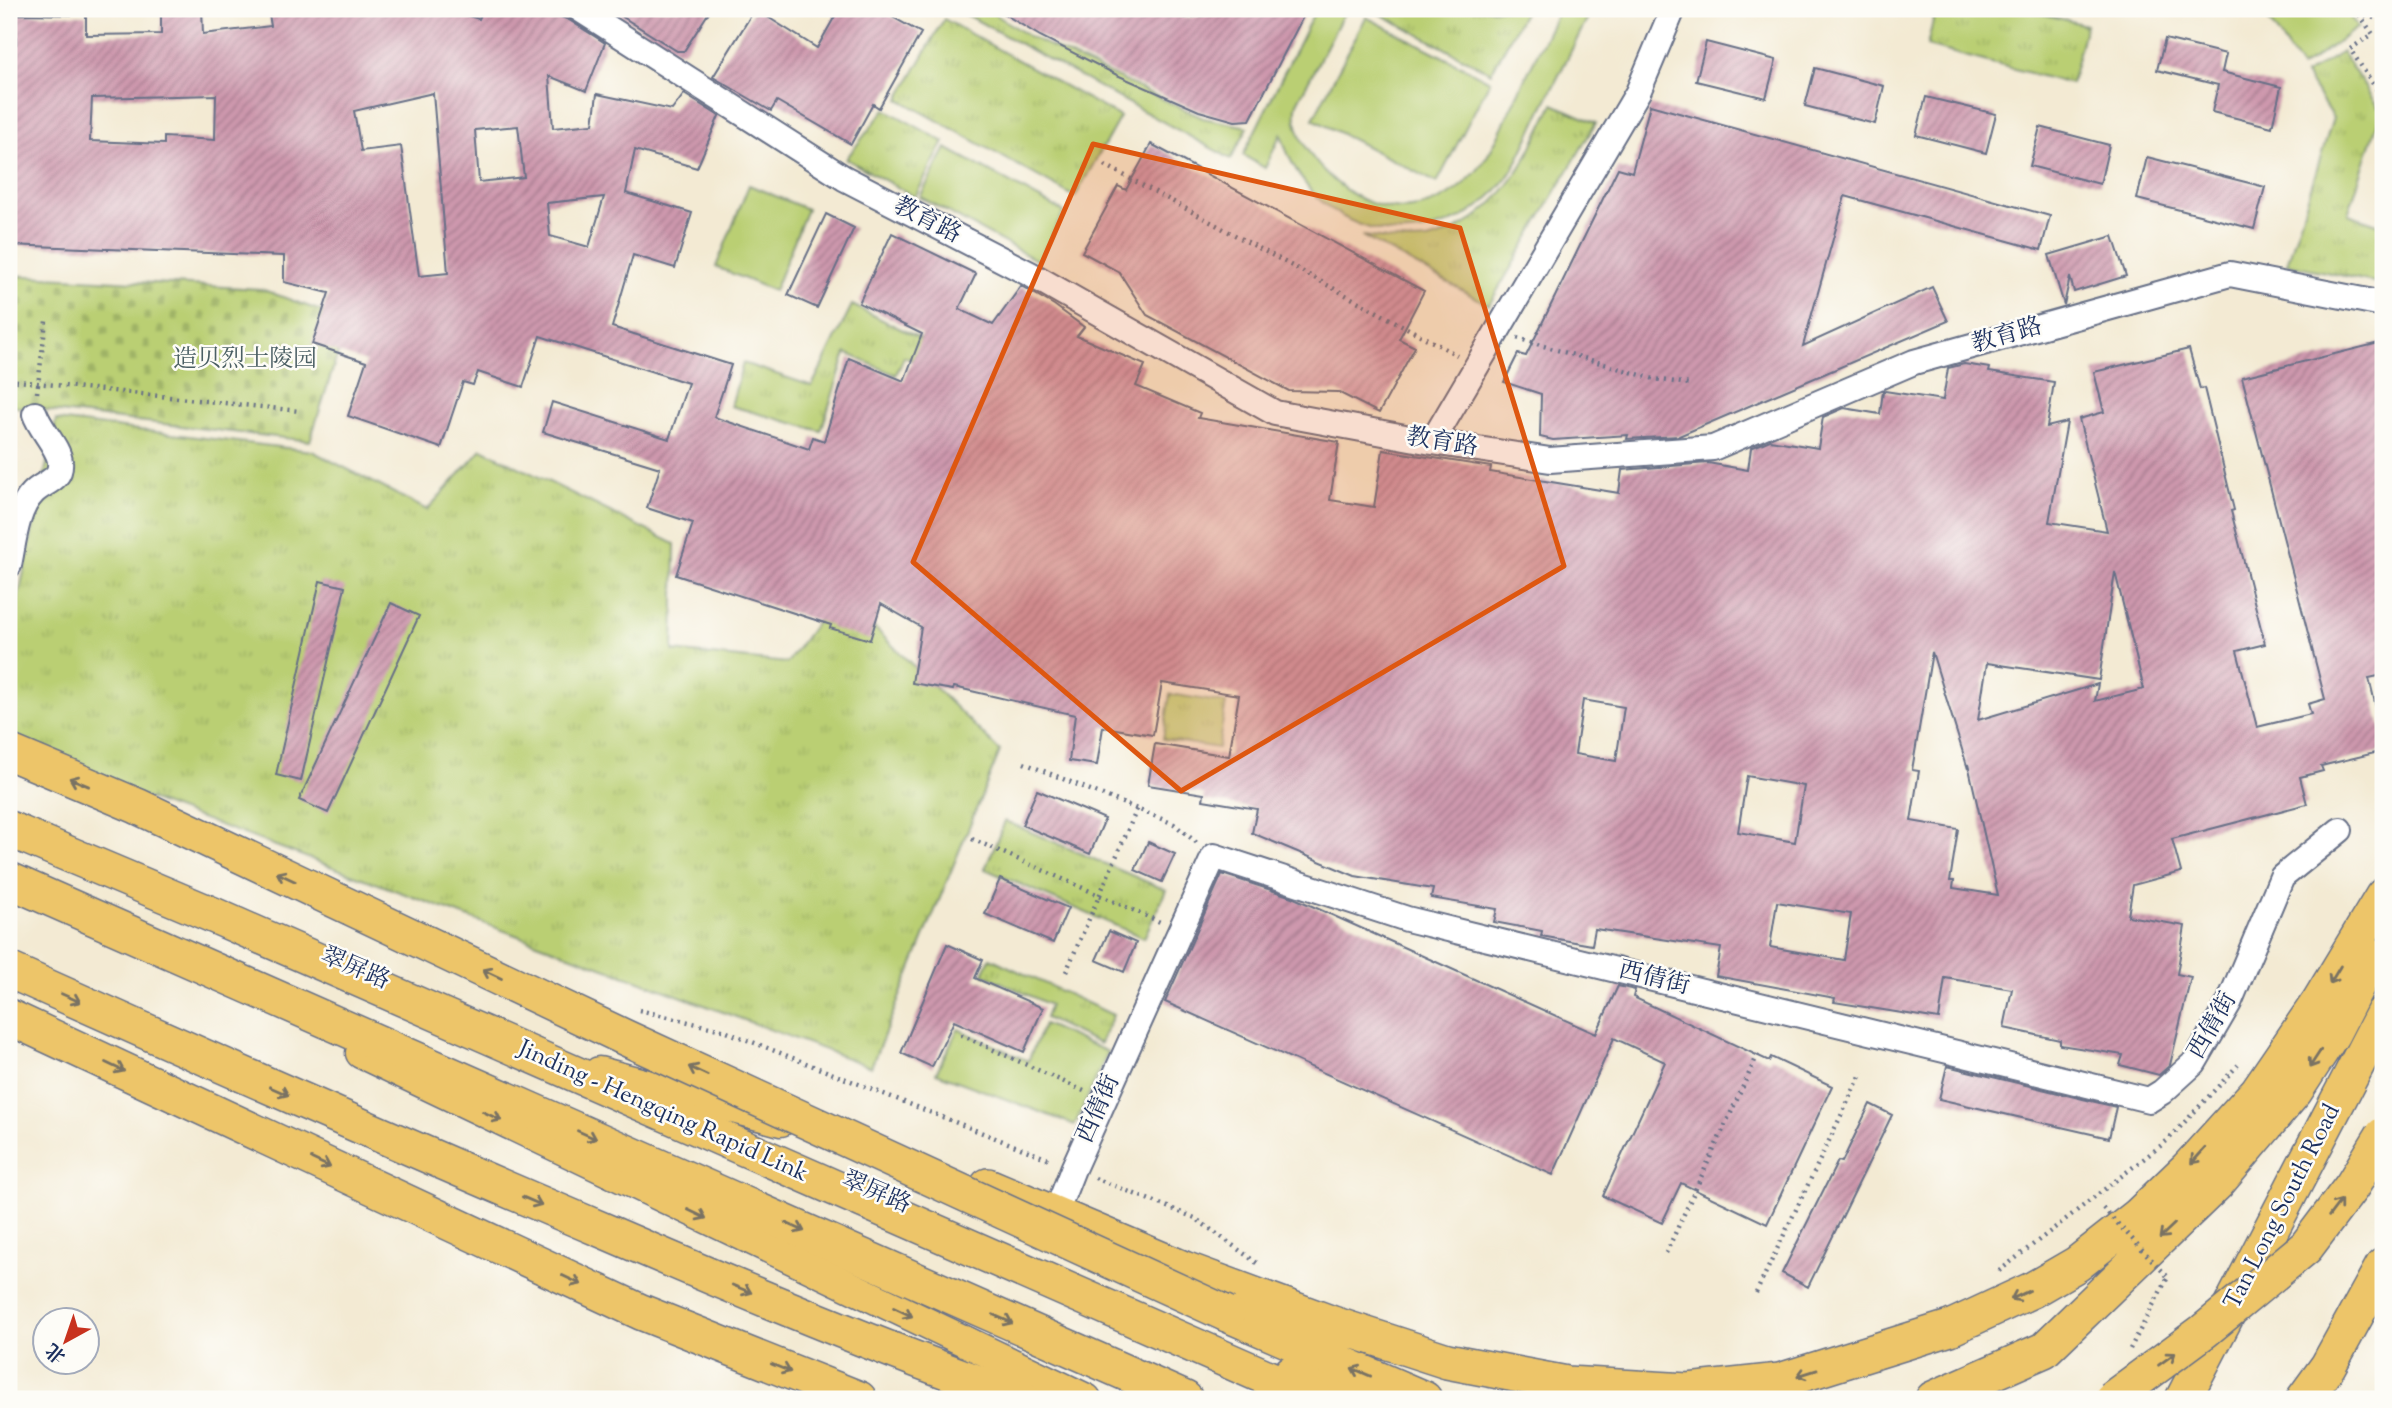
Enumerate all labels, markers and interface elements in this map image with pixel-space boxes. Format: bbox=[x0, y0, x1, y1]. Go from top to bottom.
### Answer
street label: 教育路 bbox=[887, 190, 967, 252]
street label: 教育路 bbox=[1968, 310, 2046, 362]
park label: 造贝烈士陵园 bbox=[173, 343, 317, 377]
street label: 教育路 bbox=[1404, 421, 1480, 465]
one-way arrow bbox=[69, 775, 91, 788]
one-way arrow bbox=[276, 870, 297, 883]
street label: 翠屏路 bbox=[315, 939, 395, 999]
street label: 西倩街 bbox=[1615, 954, 1693, 1004]
one-way arrow bbox=[2328, 965, 2342, 985]
one-way arrow bbox=[482, 967, 503, 981]
street label: 西倩街 bbox=[2180, 986, 2246, 1066]
one-way arrow bbox=[60, 992, 81, 1005]
street label: Jinding - Hengqing Rapid Link bbox=[511, 1032, 813, 1191]
one-way arrow bbox=[2308, 1049, 2323, 1068]
one-way arrow bbox=[104, 1061, 125, 1074]
one-way arrow bbox=[687, 1064, 709, 1077]
street label: 西倩街 bbox=[1069, 1069, 1129, 1149]
one-way arrow bbox=[267, 1085, 289, 1098]
street label: Tan Long South Road bbox=[2217, 1098, 2350, 1315]
one-way arrow bbox=[481, 1109, 502, 1123]
one-way arrow bbox=[576, 1129, 597, 1142]
one-way arrow bbox=[2190, 1147, 2207, 1164]
one-way arrow bbox=[310, 1157, 331, 1170]
street label: 翠屏路 bbox=[836, 1163, 916, 1223]
one-way arrow bbox=[521, 1195, 542, 1208]
one-way arrow bbox=[2328, 1199, 2343, 1218]
one-way arrow bbox=[686, 1207, 707, 1221]
one-way arrow bbox=[784, 1221, 805, 1234]
one-way arrow bbox=[2159, 1222, 2176, 1239]
one-way arrow bbox=[561, 1273, 582, 1287]
one-way arrow bbox=[731, 1283, 752, 1296]
one-way arrow bbox=[2010, 1289, 2031, 1303]
north arrow bbox=[32, 1306, 102, 1376]
one-way arrow bbox=[892, 1306, 913, 1319]
one-way arrow bbox=[992, 1313, 1013, 1326]
text: 北 bbox=[41, 1336, 73, 1369]
one-way arrow bbox=[2157, 1352, 2176, 1366]
one-way arrow bbox=[770, 1363, 792, 1376]
one-way arrow bbox=[1351, 1365, 1372, 1378]
one-way arrow bbox=[1796, 1367, 1818, 1380]

